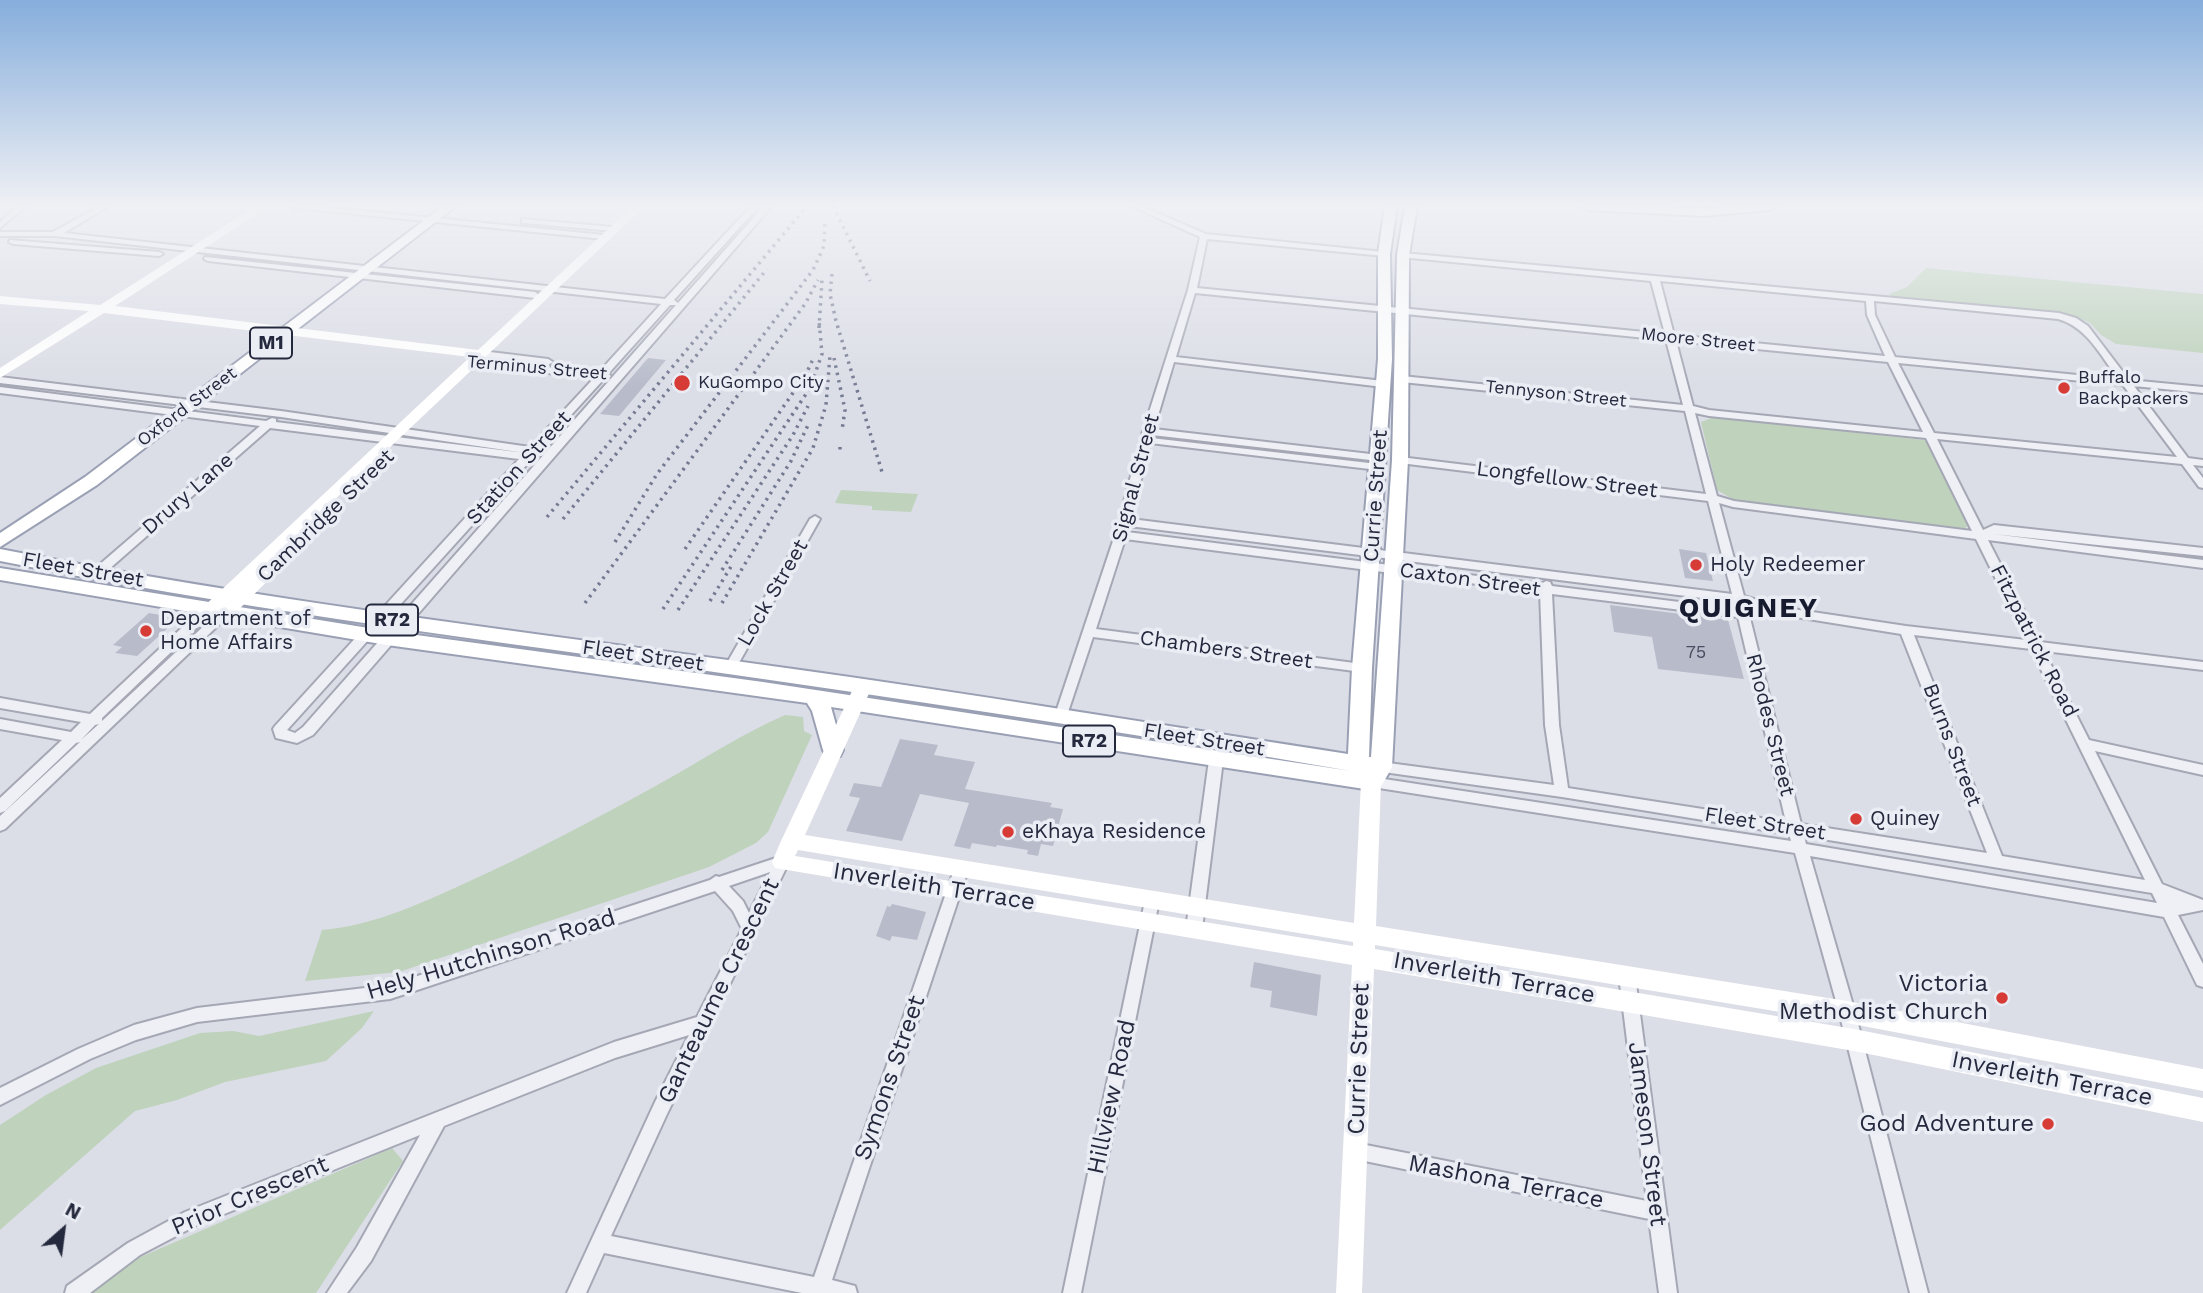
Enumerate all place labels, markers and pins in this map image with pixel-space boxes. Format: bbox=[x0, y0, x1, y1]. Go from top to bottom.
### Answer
place label: Buffalo Backpackers bbox=[2078, 367, 2189, 410]
place label: KuGompo City bbox=[698, 372, 824, 394]
marker: KuGompo City bbox=[672, 373, 692, 393]
marker: Buffalo Backpackers bbox=[2056, 380, 2072, 396]
place label: Holy Redeemer bbox=[1710, 552, 1866, 578]
marker: Holy Redeemer bbox=[1688, 557, 1704, 573]
place label: Department of Home Affairs bbox=[160, 606, 311, 656]
marker: Department of Home Affairs bbox=[138, 623, 154, 639]
place label: Quiney bbox=[1870, 806, 1940, 832]
marker: Quiney bbox=[1848, 811, 1864, 827]
place label: eKhaya Residence bbox=[1022, 819, 1206, 845]
marker: eKhaya Residence bbox=[1000, 824, 1016, 840]
place label: Victoria Methodist Church bbox=[1779, 970, 1988, 1026]
marker: Victoria Methodist Church bbox=[1994, 990, 2010, 1006]
place label: God Adventure bbox=[1859, 1110, 2034, 1138]
marker: God Adventure bbox=[2040, 1116, 2056, 1132]

